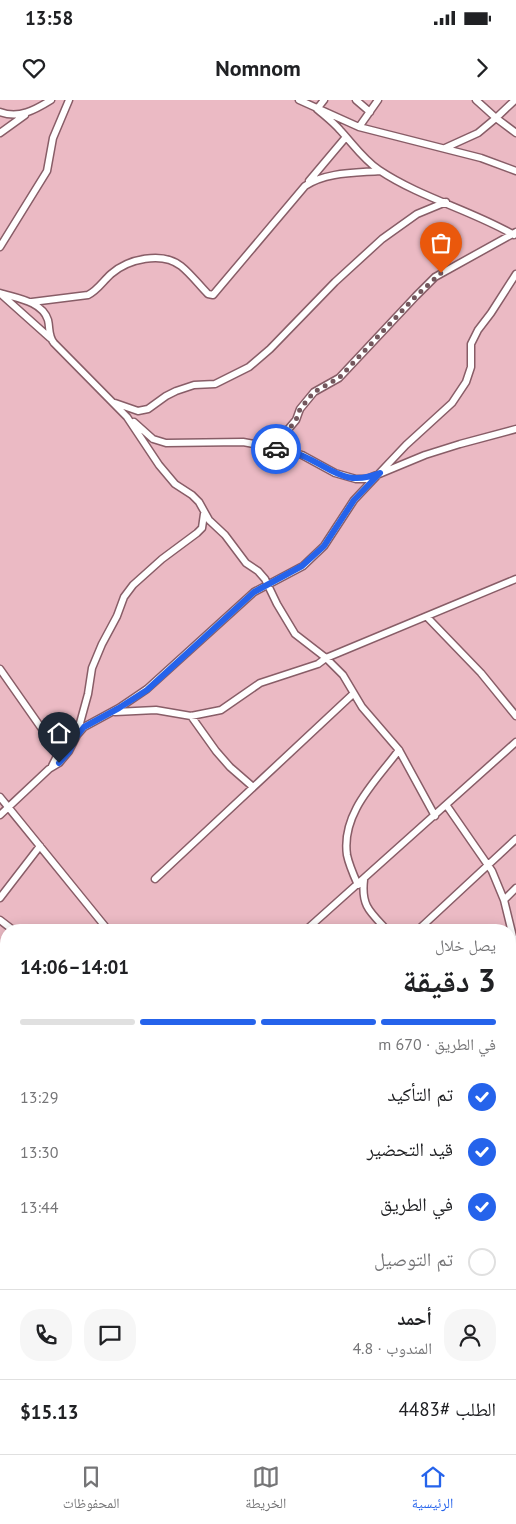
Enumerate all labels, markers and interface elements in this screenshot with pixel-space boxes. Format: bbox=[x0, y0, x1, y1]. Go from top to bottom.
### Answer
text: 13:58 bbox=[25, 6, 73, 30]
icon: heart bbox=[20, 54, 48, 82]
text: Nomnom bbox=[215, 54, 301, 82]
icon: forward bbox=[468, 54, 496, 82]
pin bbox=[420, 222, 462, 273]
icon: bag bbox=[427, 229, 455, 257]
courier bbox=[251, 424, 301, 474]
icon: car bbox=[262, 435, 290, 463]
pin bbox=[38, 712, 80, 763]
icon: home bbox=[45, 719, 73, 747]
text: يصل خلال bbox=[435, 935, 496, 955]
text: 14:01–14:06 bbox=[20, 955, 129, 979]
text: 3 دقيقة bbox=[403, 959, 496, 1001]
text: في الطريق · 670 m bbox=[378, 1034, 496, 1054]
text: تم التأكيد bbox=[387, 1082, 453, 1106]
icon: check bbox=[468, 1083, 496, 1111]
text: 13:29 bbox=[20, 1087, 58, 1107]
text: قيد التحضير bbox=[367, 1137, 453, 1161]
icon: check bbox=[468, 1138, 496, 1166]
text: 13:30 bbox=[20, 1142, 58, 1162]
text: في الطريق bbox=[380, 1192, 453, 1216]
icon: check bbox=[468, 1193, 496, 1221]
text: 13:44 bbox=[20, 1197, 58, 1217]
text: تم التوصيل bbox=[374, 1247, 453, 1271]
text: أحمد bbox=[397, 1306, 432, 1330]
button: phone bbox=[20, 1309, 72, 1361]
button: chat bbox=[84, 1309, 136, 1361]
button: person bbox=[444, 1309, 496, 1361]
text: المندوب · 4.8 bbox=[352, 1338, 432, 1358]
text: الطلب #4483 bbox=[398, 1397, 496, 1421]
text: $15.13 bbox=[20, 1400, 79, 1424]
tab: المحفوظات bbox=[63, 1463, 120, 1517]
tab: الخريطة bbox=[245, 1463, 286, 1517]
tab: الرئيسية bbox=[412, 1463, 453, 1517]

